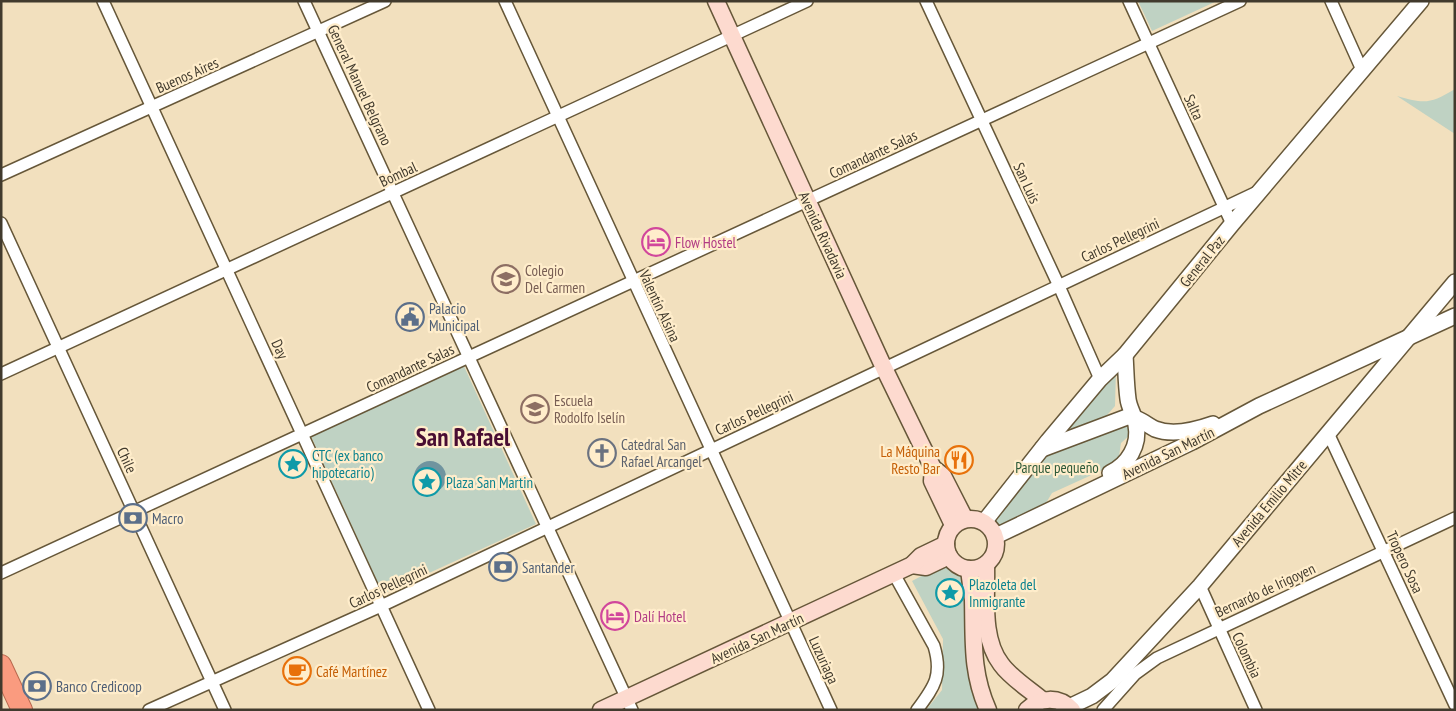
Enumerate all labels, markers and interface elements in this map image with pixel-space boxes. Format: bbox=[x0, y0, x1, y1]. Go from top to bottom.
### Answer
street label: General Manuel Belgrano bbox=[324, 22, 396, 148]
street label: Buenos Aires bbox=[153, 53, 221, 97]
street label: Salta bbox=[1180, 91, 1208, 123]
street label: Comandante Salas bbox=[826, 125, 920, 183]
street label: Bombal bbox=[376, 157, 420, 191]
street label: San Luis bbox=[1009, 159, 1045, 207]
street label: Avenida Rivadavia bbox=[795, 188, 851, 282]
street label: Carlos Pellegrini bbox=[1078, 214, 1162, 266]
hotel icon: Flow Hostel bbox=[641, 227, 671, 257]
street label: General Paz bbox=[1175, 231, 1229, 291]
place label: Flow Hostel bbox=[675, 233, 737, 252]
place label: Colegio Del Carmen bbox=[525, 261, 585, 297]
school or university icon: Colegio Del Carmen bbox=[491, 264, 521, 294]
street label: Valentín Alsina bbox=[635, 266, 685, 345]
place label: Palacio Municipal bbox=[429, 299, 480, 335]
public building icon: Palacio Municipal bbox=[395, 302, 425, 332]
street label: Day bbox=[267, 336, 293, 362]
street label: Comandante Salas bbox=[363, 339, 457, 397]
street label: Carlos Pellegrini bbox=[712, 387, 796, 439]
place label: Escuela Rodolfo Iselín bbox=[554, 391, 625, 427]
school or university icon: Escuela Rodolfo Iselín bbox=[520, 394, 550, 424]
district label: San Rafael bbox=[416, 421, 511, 453]
street label: Avenida San Martín bbox=[1119, 422, 1217, 484]
place label: Catedral San Rafael Arcangel bbox=[621, 435, 702, 471]
church icon: Catedral San Rafael Arcangel bbox=[587, 438, 617, 468]
place label: La Máquina Resto Bar bbox=[880, 442, 941, 478]
street label: Chile bbox=[113, 444, 141, 476]
restaurant icon: La Máquina Resto Bar bbox=[944, 445, 974, 475]
place label: CTC (ex banco hipotecario) bbox=[312, 446, 383, 482]
place icon: CTC (ex banco hipotecario) bbox=[278, 449, 308, 479]
street label: Avenida Emilio Mitre bbox=[1227, 456, 1311, 550]
park label: Parque pequeño bbox=[1015, 458, 1099, 477]
place icon: Plaza San Martin bbox=[412, 467, 442, 497]
place label: Plaza San Martin bbox=[446, 473, 533, 492]
bank icon: Macro bbox=[118, 503, 148, 533]
place label: Macro bbox=[152, 509, 184, 528]
street label: Tropero Sosa bbox=[1382, 528, 1428, 596]
bank icon: Santander bbox=[488, 552, 518, 582]
place label: Santander bbox=[522, 558, 575, 577]
street label: Bernardo de Irigoyen bbox=[1212, 559, 1318, 621]
street label: Carlos Pellegrini bbox=[346, 560, 430, 612]
place label: Plazoleta del Inmigrante bbox=[969, 575, 1037, 611]
place icon: Plazoleta del Inmigrante bbox=[935, 578, 965, 608]
hotel icon: Dalí Hotel bbox=[600, 601, 630, 631]
place label: Dalí Hotel bbox=[634, 607, 687, 626]
street label: Avenida San Martín bbox=[708, 608, 806, 668]
street label: Colombia bbox=[1228, 629, 1266, 681]
street label: Luzuriaga bbox=[805, 633, 843, 687]
cafe icon: Café Martínez bbox=[282, 656, 312, 686]
place label: Café Martínez bbox=[316, 662, 387, 681]
bank icon: Banco Credicoop bbox=[22, 671, 52, 701]
place label: Banco Credicoop bbox=[56, 677, 142, 696]

